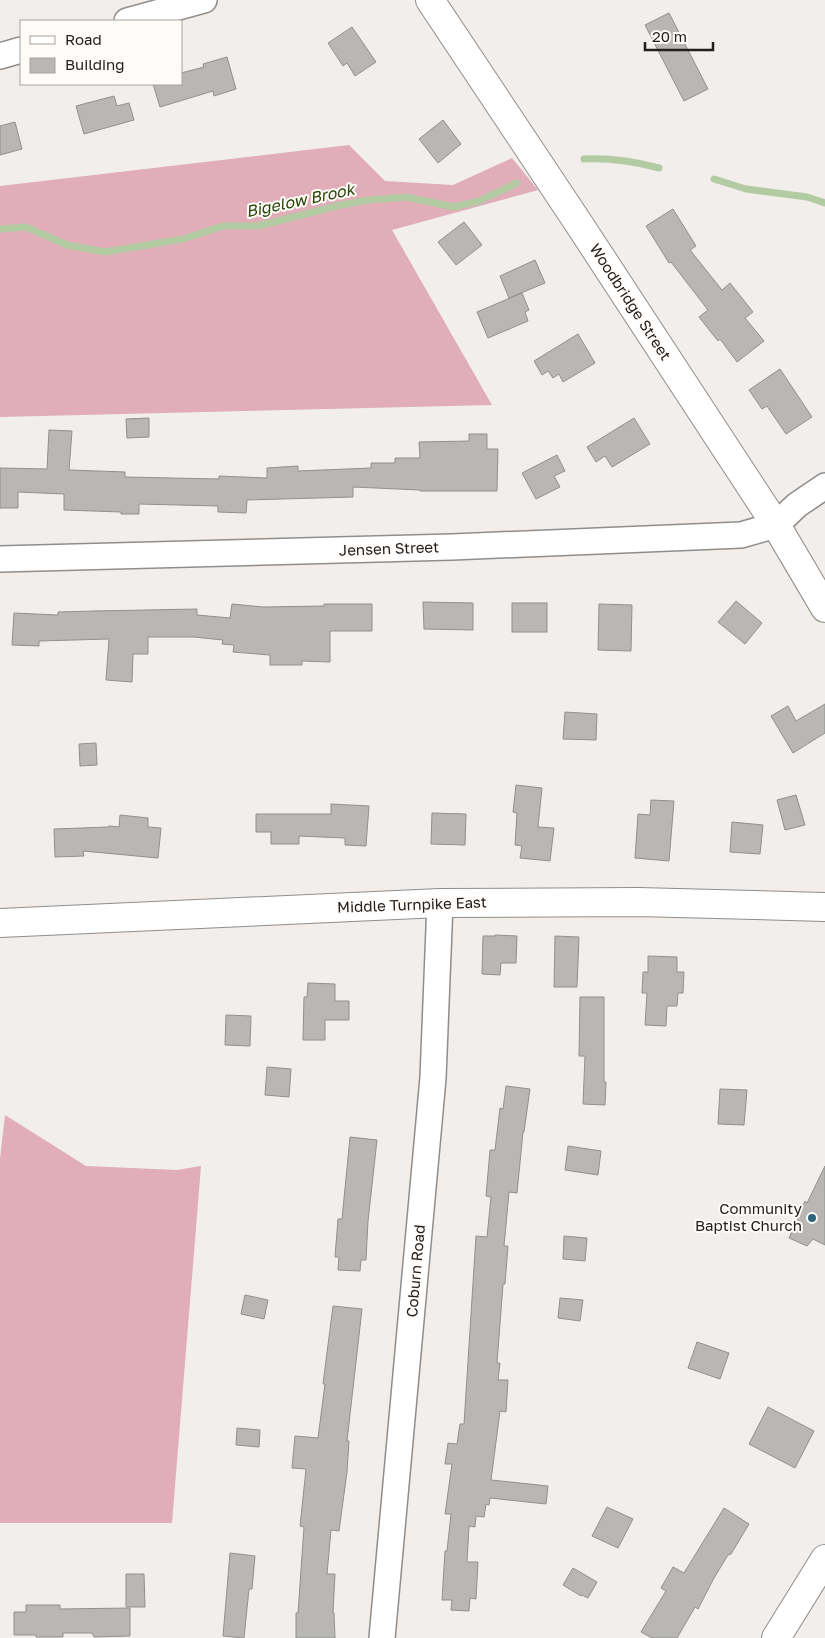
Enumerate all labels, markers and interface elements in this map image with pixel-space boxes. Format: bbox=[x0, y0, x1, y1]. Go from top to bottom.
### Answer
legend bbox=[20, 20, 182, 85]
scale bar bbox=[645, 20, 712, 52]
text: 20 m bbox=[652, 27, 687, 45]
text: Road bbox=[65, 30, 102, 48]
text: Building bbox=[65, 55, 125, 73]
water label: Bigelow Brook bbox=[244, 178, 358, 221]
street label: Woodbridge Street bbox=[586, 240, 675, 363]
street label: Jensen Street bbox=[339, 537, 439, 559]
street label: Middle Turnpike East bbox=[337, 892, 487, 916]
place label: Community Baptist Church bbox=[695, 1199, 803, 1234]
marker: Community Baptist Church bbox=[806, 1212, 818, 1224]
street label: Coburn Road bbox=[402, 1224, 428, 1318]

